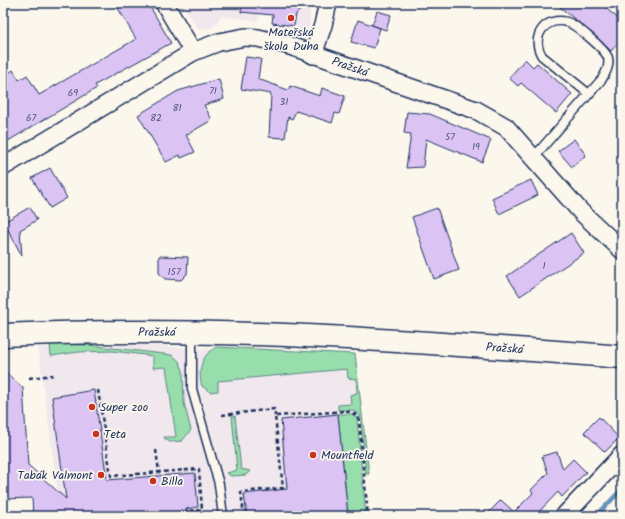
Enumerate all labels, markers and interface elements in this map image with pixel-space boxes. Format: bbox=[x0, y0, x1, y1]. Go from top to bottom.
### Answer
marker: Mateřská škola Duha bbox=[286, 13, 296, 23]
place label: Mateřská škola Duha bbox=[263, 23, 319, 56]
street label: Pražská bbox=[329, 52, 372, 83]
house number: 71 bbox=[209, 83, 217, 99]
house number: 69 bbox=[68, 85, 78, 101]
house number: 31 bbox=[280, 94, 288, 110]
house number: 81 bbox=[172, 100, 182, 116]
house number: 67 bbox=[26, 110, 36, 126]
house number: 82 bbox=[150, 110, 162, 126]
house number: 57 bbox=[445, 129, 455, 145]
house number: 19 bbox=[472, 139, 480, 155]
house number: 1 bbox=[542, 258, 546, 274]
house number: 157 bbox=[167, 264, 181, 280]
street label: Pražská bbox=[138, 323, 177, 342]
street label: Pražská bbox=[485, 338, 525, 360]
place label: Super zoo bbox=[100, 398, 148, 417]
marker: Super zoo bbox=[87, 402, 97, 412]
place label: Teta bbox=[104, 425, 126, 444]
marker: Teta bbox=[91, 429, 101, 439]
place label: Mountfield bbox=[321, 446, 374, 465]
marker: Mountfield bbox=[308, 450, 318, 460]
place label: Tabák Valmont bbox=[18, 466, 93, 485]
marker: Tabák Valmont bbox=[96, 470, 106, 480]
place label: Billa bbox=[161, 472, 183, 491]
marker: Billa bbox=[148, 476, 158, 486]

